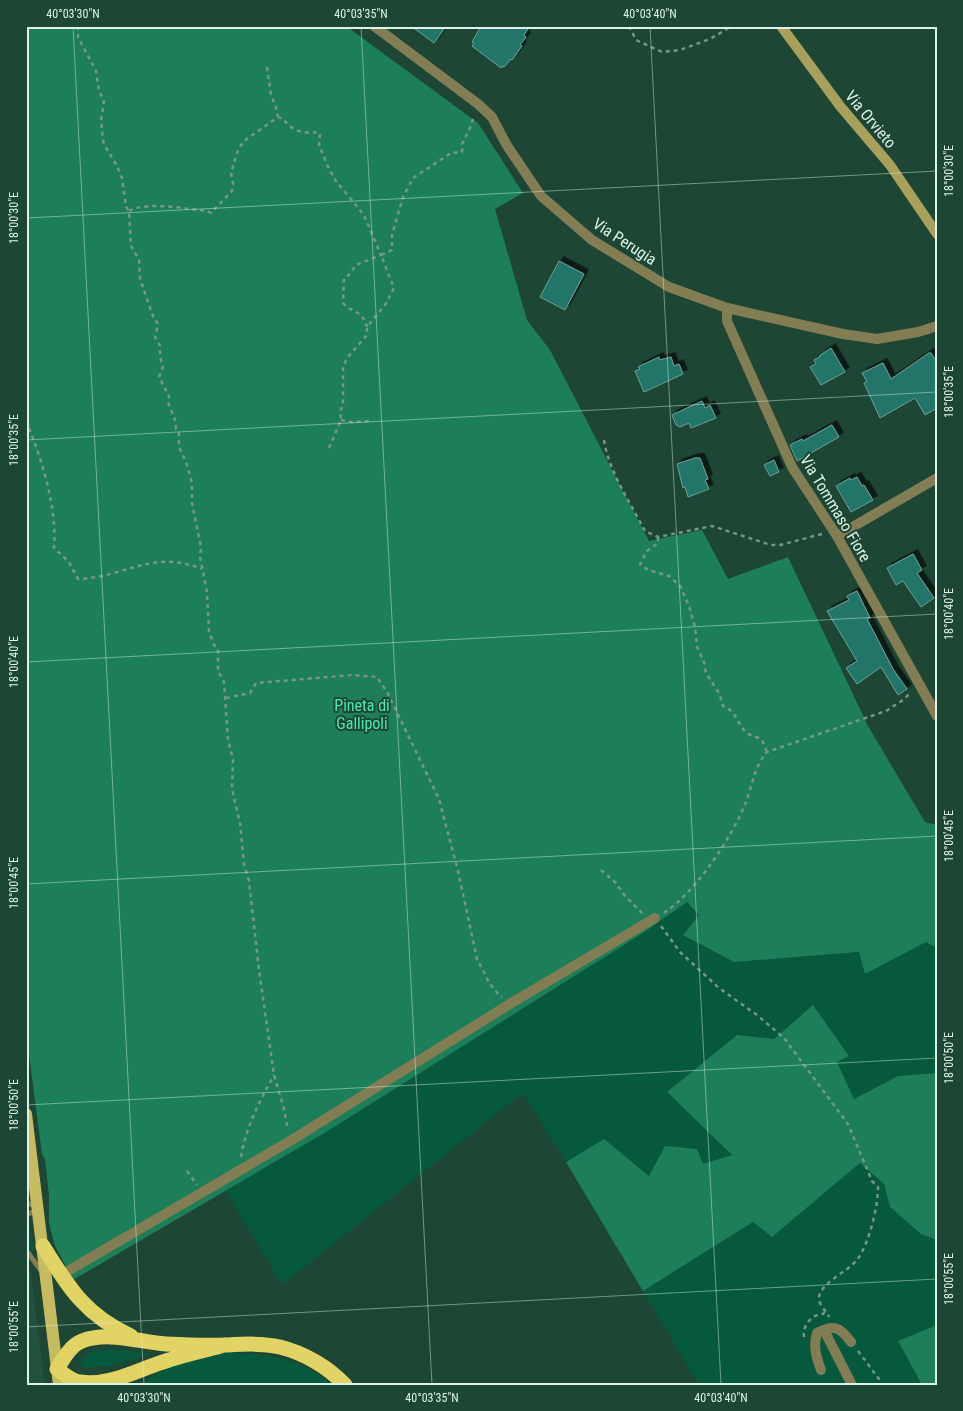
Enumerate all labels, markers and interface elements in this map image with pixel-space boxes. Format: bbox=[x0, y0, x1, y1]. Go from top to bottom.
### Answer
text: 40°03'30"N bbox=[46, 7, 100, 21]
text: 40°03'35"N bbox=[334, 7, 388, 21]
text: 40°03'40"N bbox=[623, 7, 677, 21]
street label: Via Orvieto bbox=[841, 87, 900, 152]
text: 18°00'30"E bbox=[942, 145, 956, 197]
text: 18°00'30"E bbox=[7, 192, 21, 244]
street label: Via Perugia bbox=[589, 214, 660, 269]
text: 18°00'35"E bbox=[942, 366, 956, 418]
text: 18°00'35"E bbox=[7, 414, 21, 466]
street label: Via Tommaso Fiore bbox=[796, 451, 875, 565]
text: 18°00'40"E bbox=[942, 588, 956, 640]
text: 18°00'40"E bbox=[7, 636, 21, 688]
park label: Pineta di Gallipoli bbox=[334, 696, 390, 733]
text: 18°00'45"E bbox=[942, 810, 956, 862]
text: 18°00'45"E bbox=[7, 857, 21, 909]
text: 18°00'50"E bbox=[942, 1032, 956, 1084]
text: 18°00'50"E bbox=[7, 1079, 21, 1131]
text: 18°00'55"E bbox=[942, 1253, 956, 1305]
text: 18°00'55"E bbox=[7, 1301, 21, 1353]
text: 40°03'30"N bbox=[117, 1391, 171, 1405]
text: 40°03'35"N bbox=[405, 1391, 459, 1405]
text: 40°03'40"N bbox=[694, 1391, 748, 1405]

